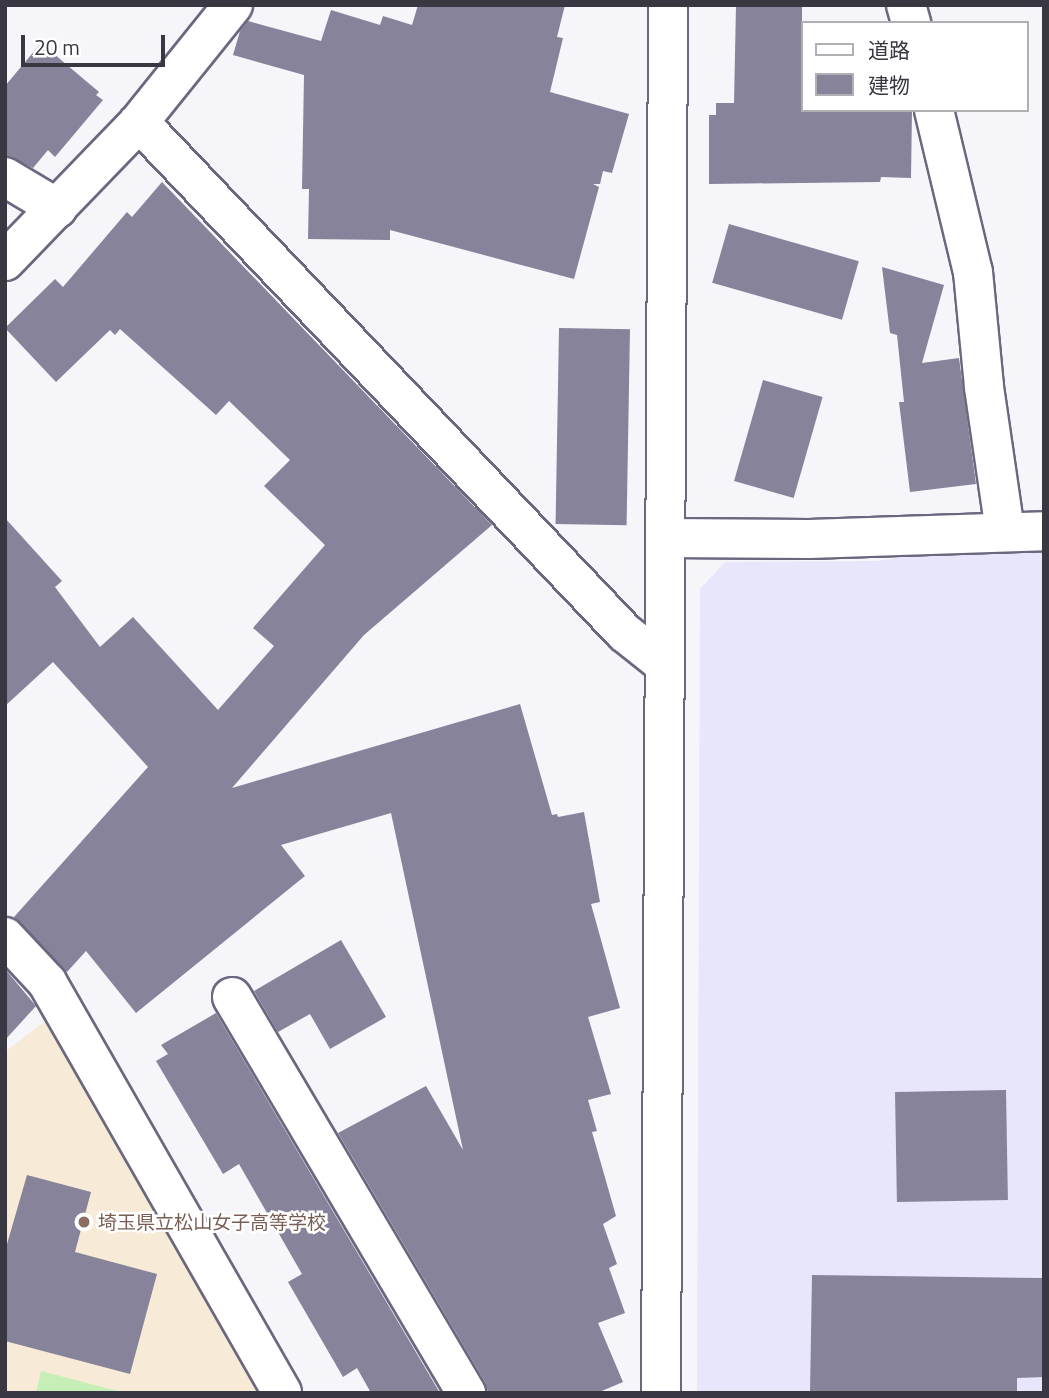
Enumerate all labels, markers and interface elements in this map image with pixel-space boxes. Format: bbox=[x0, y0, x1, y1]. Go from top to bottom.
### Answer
scale bar bbox=[24, 21, 168, 65]
legend bbox=[800, 21, 1028, 112]
text: 20 m bbox=[34, 31, 80, 63]
text: 道路 bbox=[868, 34, 910, 66]
text: 建物 bbox=[868, 69, 910, 101]
place label: 埼玉県立松山女子高等学校 bbox=[98, 1211, 326, 1233]
marker: 埼玉県立松山女子高等学校 bbox=[76, 1214, 92, 1230]

